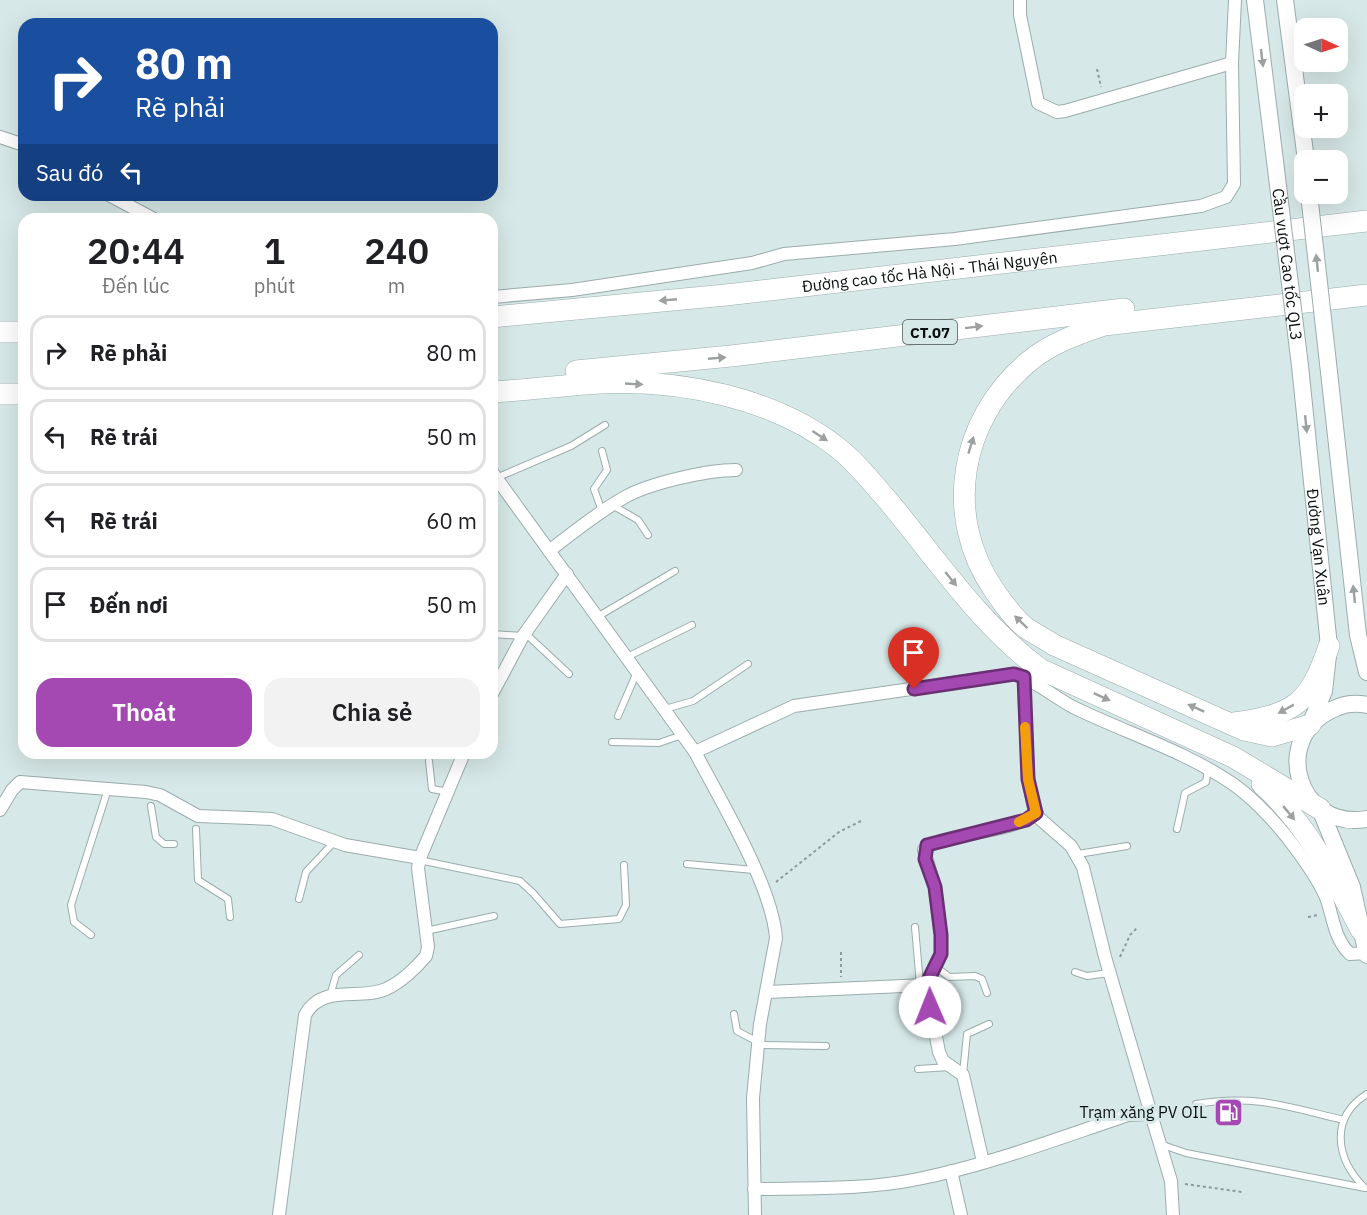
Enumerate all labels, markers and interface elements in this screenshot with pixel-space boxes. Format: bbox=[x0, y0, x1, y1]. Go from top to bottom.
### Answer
north arrow bbox=[1294, 18, 1348, 72]
map controls bbox=[1294, 18, 1348, 204]
text: 80 m bbox=[135, 36, 233, 91]
icon: right bbox=[36, 42, 114, 120]
one-way arrow bbox=[1257, 49, 1267, 68]
button: + bbox=[1294, 84, 1348, 138]
text: Rẽ phải bbox=[135, 89, 225, 124]
button: − bbox=[1294, 150, 1348, 204]
icon: left bbox=[115, 156, 148, 189]
text: Sau đó bbox=[36, 158, 103, 187]
street label: Cầu vượt Cao tốc QL3 bbox=[1268, 187, 1307, 342]
text: 20:44 bbox=[87, 227, 185, 274]
text: 1 bbox=[264, 227, 285, 274]
text: 240 bbox=[364, 227, 429, 274]
street label: Đường cao tốc Hà Nội - Thái Nguyên bbox=[801, 247, 1058, 296]
one-way arrow bbox=[1312, 253, 1322, 272]
text: Đến lúc bbox=[102, 272, 170, 299]
text: phút bbox=[254, 272, 295, 299]
text: m bbox=[388, 272, 405, 299]
one-way arrow bbox=[658, 295, 677, 305]
road number: CT.07 bbox=[903, 320, 957, 344]
one-way arrow bbox=[964, 322, 983, 332]
icon: right bbox=[39, 336, 72, 369]
text: Rẽ phải bbox=[90, 338, 167, 367]
text: 80 m bbox=[426, 338, 477, 367]
one-way arrow bbox=[708, 353, 727, 363]
one-way arrow bbox=[625, 380, 644, 389]
one-way arrow bbox=[1301, 415, 1311, 434]
icon: left bbox=[39, 420, 72, 453]
text: Rẽ trái bbox=[90, 422, 158, 451]
text: 50 m bbox=[426, 422, 477, 451]
one-way arrow bbox=[811, 430, 827, 442]
one-way arrow bbox=[967, 436, 976, 454]
street label: Đường Vạn Xuân bbox=[1303, 488, 1335, 606]
icon: left bbox=[39, 504, 72, 537]
text: Rẽ trái bbox=[90, 506, 158, 535]
text: 60 m bbox=[426, 506, 477, 535]
one-way arrow bbox=[945, 571, 957, 586]
one-way arrow bbox=[1349, 584, 1359, 603]
icon: arrive bbox=[39, 588, 72, 621]
text: Đến nơi bbox=[90, 590, 168, 619]
text: 50 m bbox=[426, 590, 477, 619]
one-way arrow bbox=[1014, 615, 1029, 629]
pin bbox=[888, 627, 939, 689]
icon: arrive bbox=[897, 636, 930, 669]
button: Thoát bbox=[36, 678, 252, 747]
button: Chia sẻ bbox=[264, 678, 480, 747]
one-way arrow bbox=[1093, 692, 1111, 702]
one-way arrow bbox=[1186, 703, 1204, 713]
one-way arrow bbox=[1278, 704, 1295, 714]
one-way arrow bbox=[1283, 805, 1296, 821]
position arrow bbox=[898, 975, 962, 1039]
fuel station icon: Trạm xăng PV OIL bbox=[1212, 1096, 1244, 1128]
place label: Trạm xăng PV OIL bbox=[1080, 1102, 1207, 1122]

